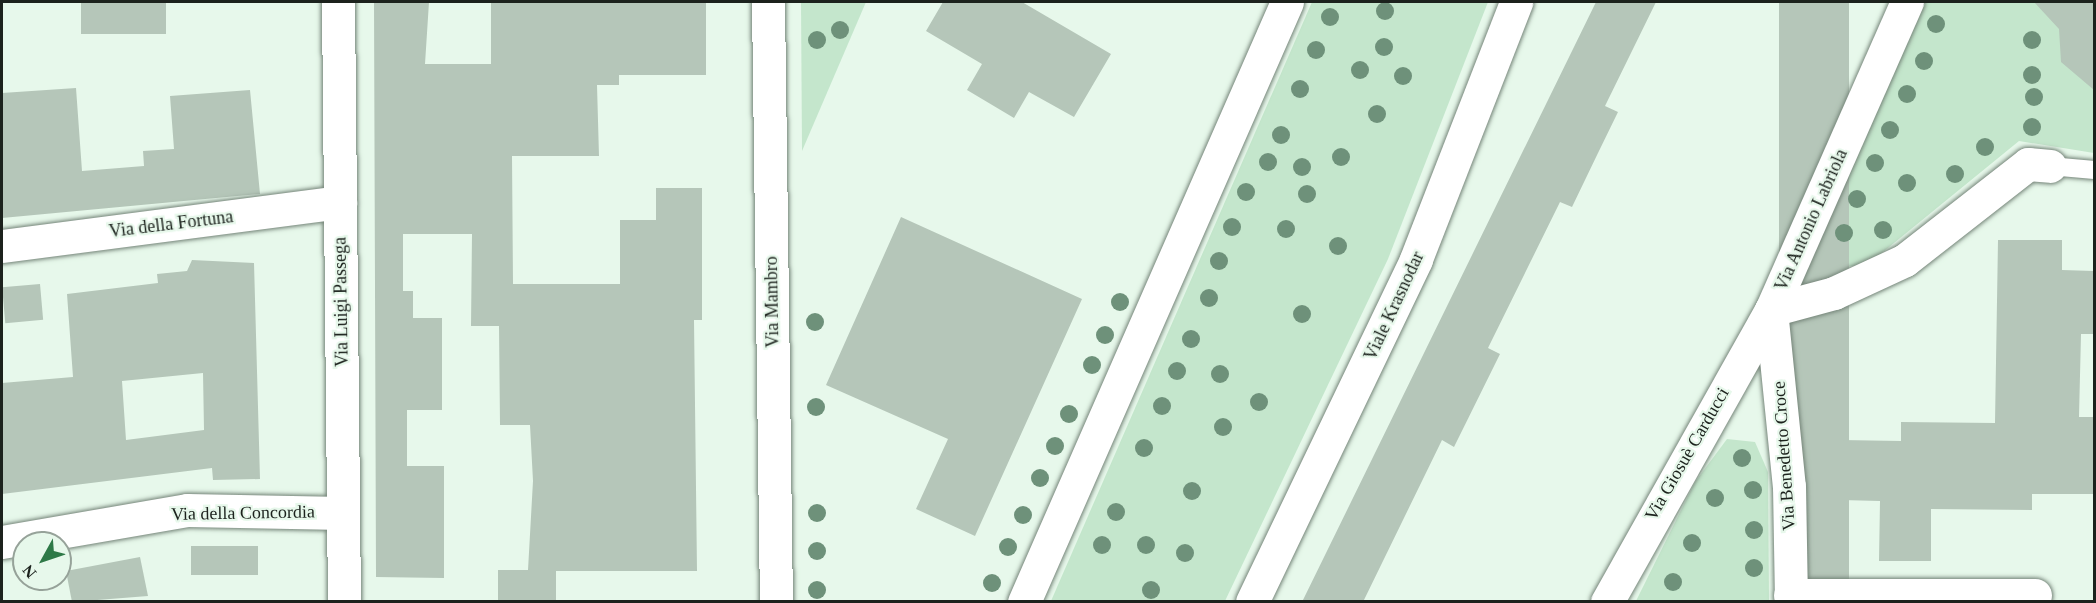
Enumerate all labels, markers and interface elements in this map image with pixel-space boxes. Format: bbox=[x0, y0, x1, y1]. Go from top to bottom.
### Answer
street label: Via Antonio Labriola bbox=[1770, 145, 1852, 295]
street label: Via della Fortuna bbox=[108, 206, 234, 242]
street label: Via Luigi Passega bbox=[329, 237, 353, 367]
street label: Viale Krasnodar bbox=[1359, 248, 1429, 364]
street label: Via Mambro bbox=[760, 256, 784, 348]
street label: Via Benedetto Croce bbox=[1768, 380, 1800, 532]
street label: Via Giosuè Carducci bbox=[1640, 384, 1734, 524]
street label: Via della Concordia bbox=[171, 501, 315, 525]
north arrow bbox=[12, 531, 72, 591]
text: N bbox=[19, 562, 40, 581]

